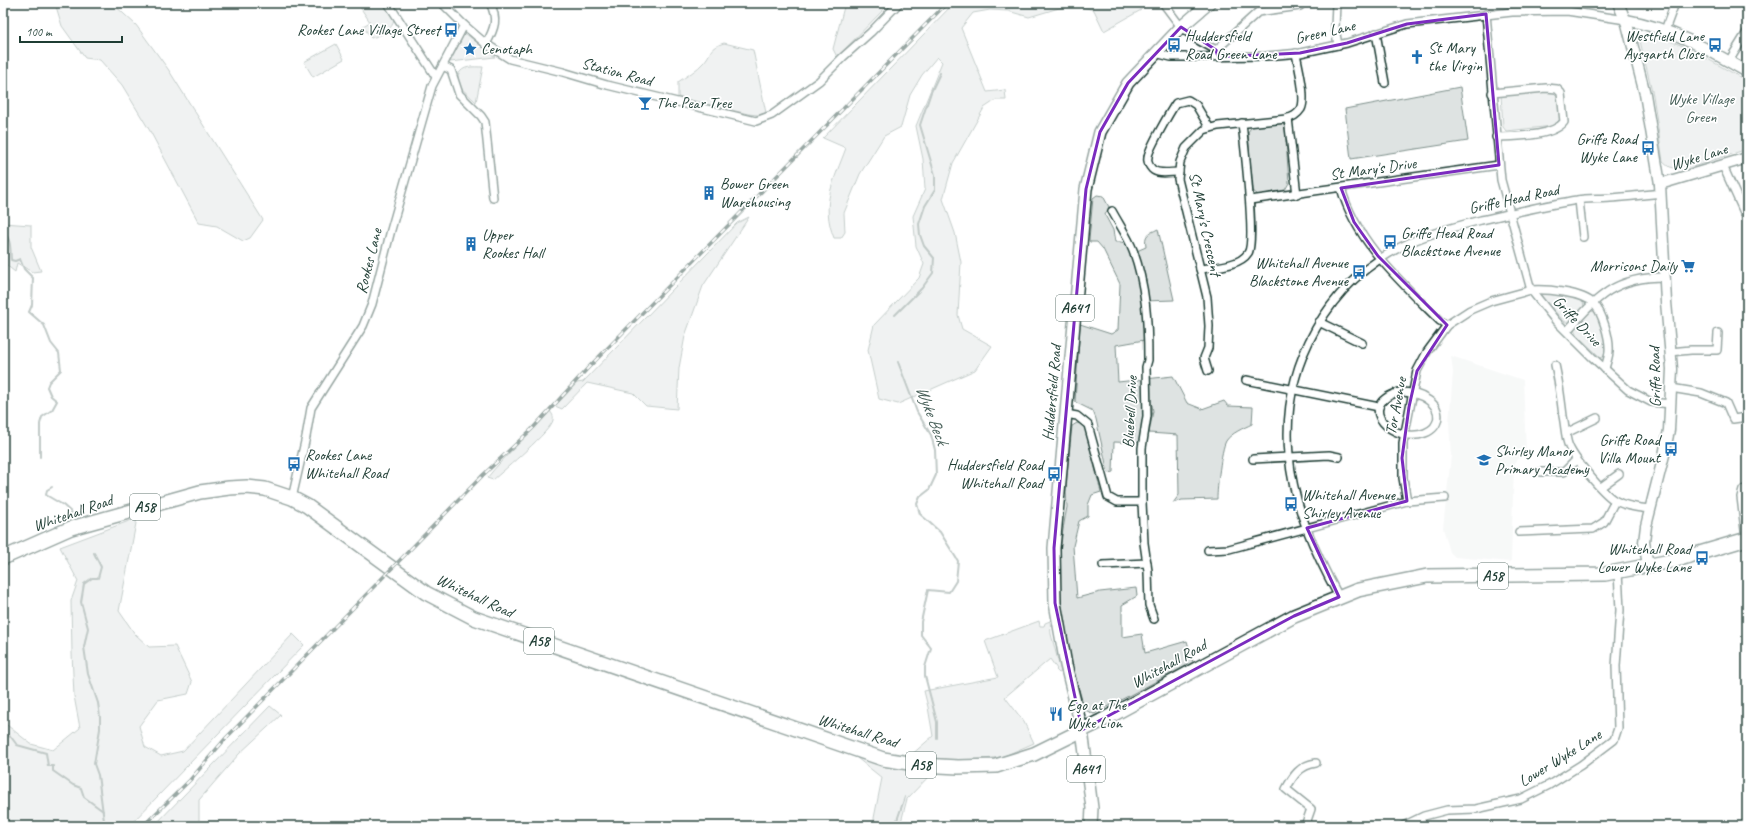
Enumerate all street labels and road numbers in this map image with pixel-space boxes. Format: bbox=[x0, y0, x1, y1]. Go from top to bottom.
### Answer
street label: Green Lane bbox=[1293, 15, 1359, 49]
street label: Station Road bbox=[580, 53, 657, 92]
street label: Wyke Lane bbox=[1668, 138, 1731, 175]
street label: St Mary's Drive bbox=[1329, 153, 1419, 185]
street label: St Mary's Crescent bbox=[1184, 170, 1226, 280]
street label: Griffe Head Road bbox=[1467, 179, 1563, 218]
street label: Rookes Lane bbox=[351, 225, 387, 296]
street label: Griffe Drive bbox=[1548, 291, 1607, 352]
road number: A641 bbox=[1056, 295, 1094, 321]
street label: Huddersfield Road bbox=[1038, 342, 1066, 442]
street label: Griffe Road bbox=[1644, 344, 1666, 407]
street label: Bluebell Drive bbox=[1118, 374, 1142, 449]
street label: Tor Avenue bbox=[1381, 374, 1412, 436]
street label: Whitehall Road bbox=[31, 489, 118, 536]
road number: A58 bbox=[130, 494, 160, 520]
road number: A58 bbox=[1478, 563, 1508, 589]
street label: Whitehall Road bbox=[433, 569, 519, 624]
road number: A58 bbox=[524, 628, 554, 654]
street label: Whitehall Road bbox=[1128, 634, 1212, 693]
street label: Whitehall Road bbox=[815, 709, 903, 753]
street label: Lower Wyke Lane bbox=[1515, 724, 1606, 791]
road number: A58 bbox=[906, 752, 936, 778]
road number: A641 bbox=[1067, 756, 1105, 782]

